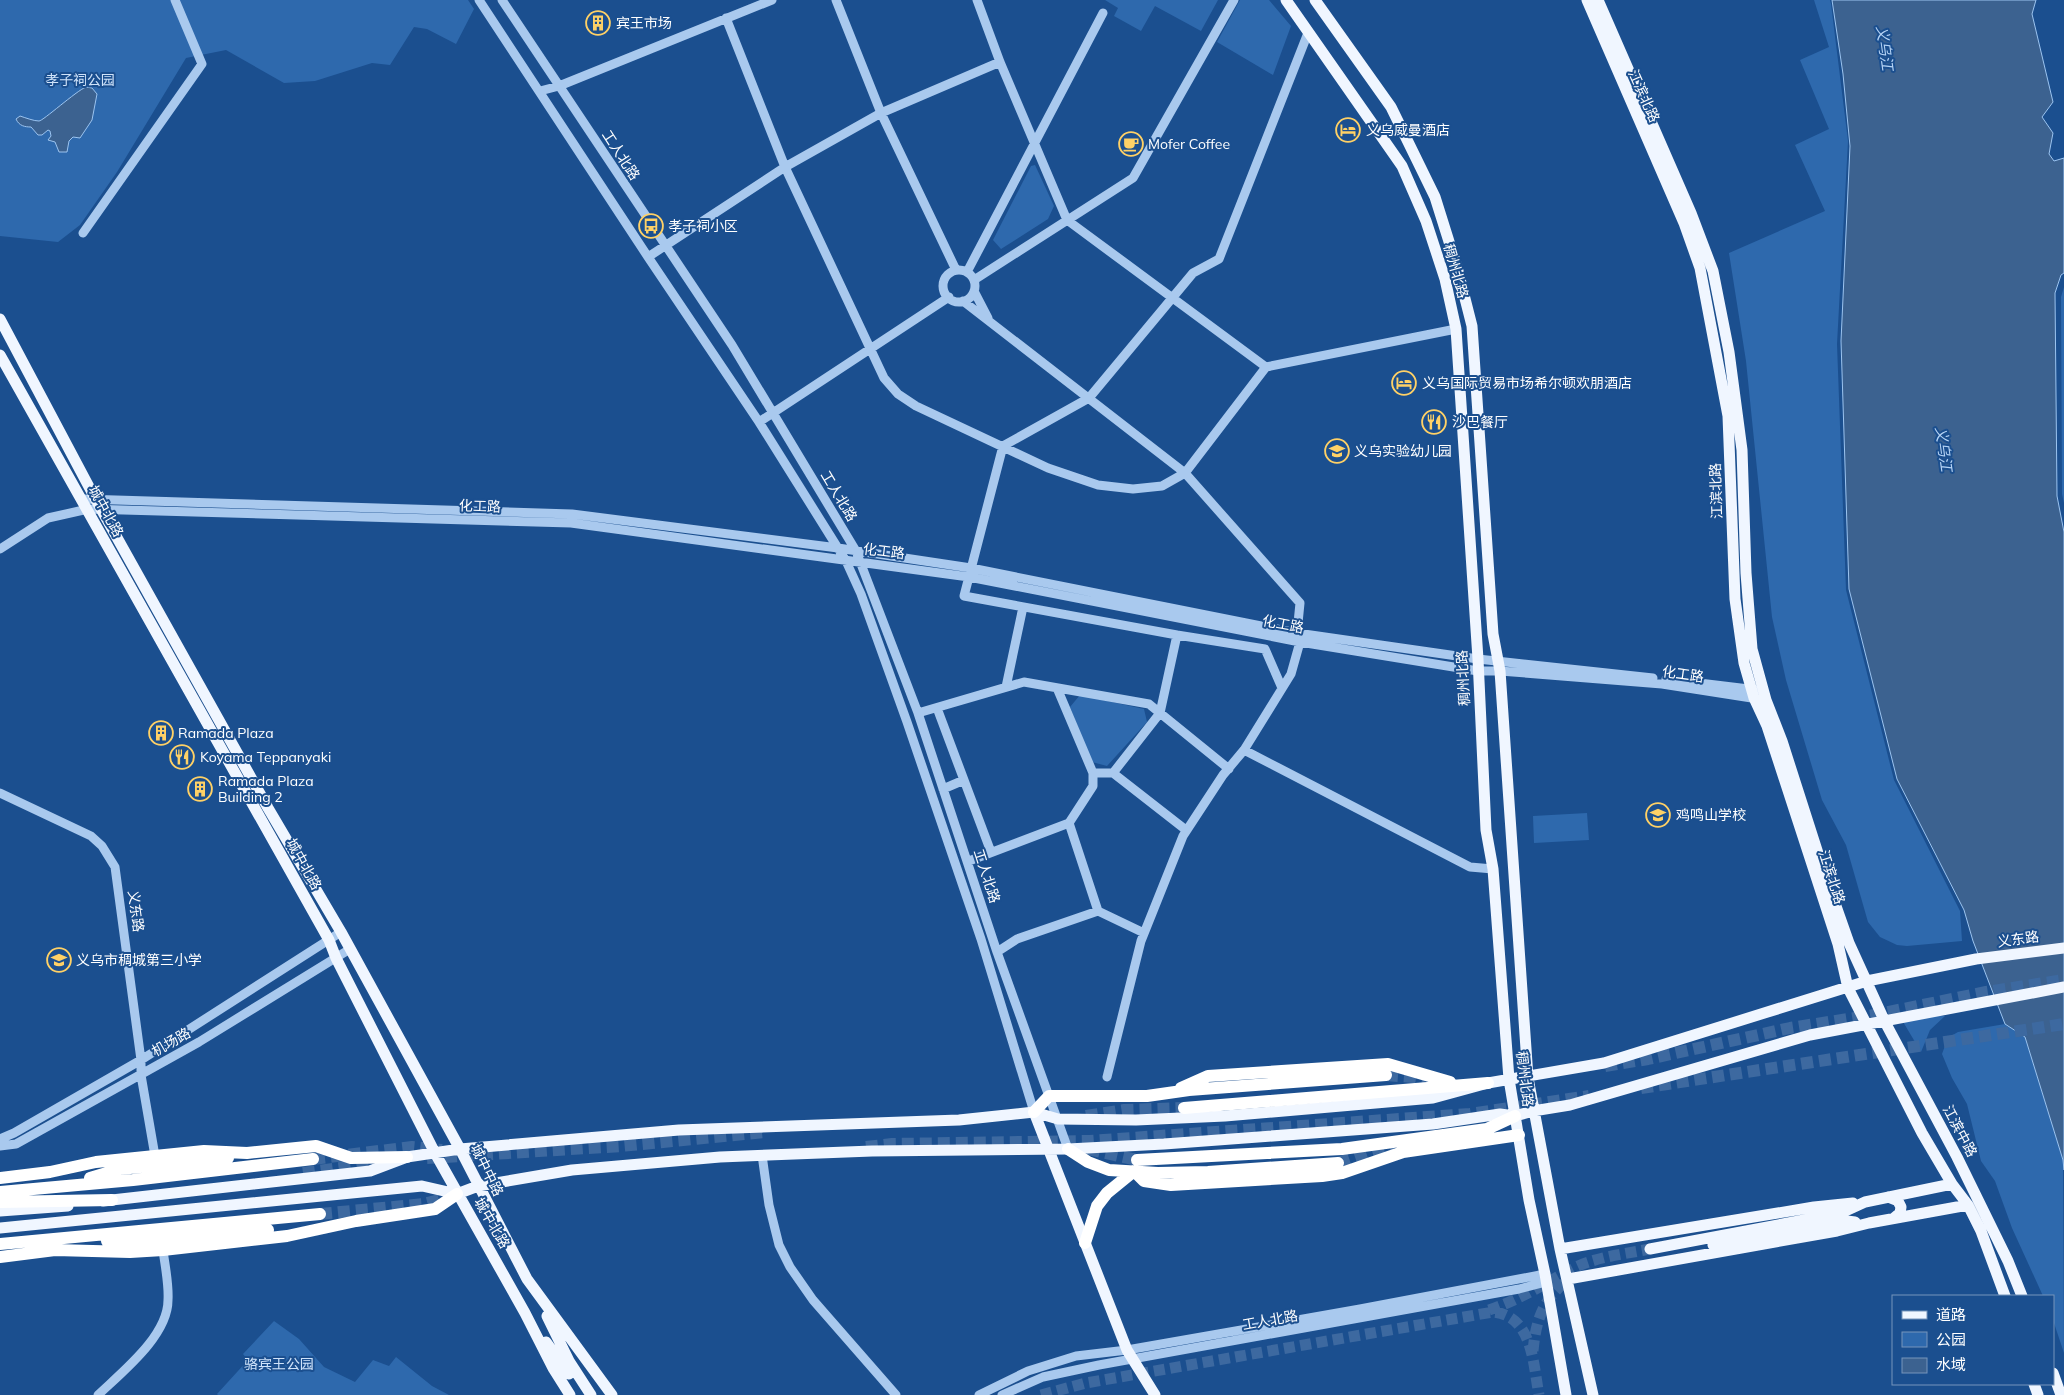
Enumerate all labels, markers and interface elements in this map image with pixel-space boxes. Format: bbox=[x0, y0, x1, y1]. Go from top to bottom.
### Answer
building icon: 宾王市场 bbox=[585, 10, 611, 36]
place label: 宾王市场 bbox=[616, 14, 672, 32]
water label: 义乌江 bbox=[1872, 24, 1898, 74]
street label: 江滨北路 bbox=[1624, 67, 1664, 125]
park label: 孝子祠公园 bbox=[45, 71, 115, 89]
hotel icon: 义乌威曼酒店 bbox=[1335, 117, 1361, 143]
place label: 义乌威曼酒店 bbox=[1366, 121, 1450, 139]
street label: 工人北路 bbox=[598, 127, 644, 183]
cafe icon: Mofer Coffee bbox=[1118, 131, 1144, 157]
place label: Mofer Coffee bbox=[1148, 135, 1230, 153]
bus stop icon: 孝子祠小区 bbox=[638, 213, 664, 239]
place label: 孝子祠小区 bbox=[668, 217, 738, 235]
street label: 稠州北路 bbox=[1440, 242, 1472, 300]
hotel icon: 义乌国际贸易市场希尔顿欢朋酒店 bbox=[1391, 370, 1417, 396]
place label: 义乌国际贸易市场希尔顿欢朋酒店 bbox=[1422, 374, 1632, 392]
restaurant icon: 沙巴餐厅 bbox=[1421, 409, 1447, 435]
place label: 沙巴餐厅 bbox=[1452, 413, 1508, 431]
water label: 义乌江 bbox=[1931, 425, 1957, 475]
school or university icon: 义乌实验幼儿园 bbox=[1324, 438, 1350, 464]
place label: 义乌实验幼儿园 bbox=[1354, 442, 1452, 460]
street label: 江滨北路 bbox=[1706, 463, 1726, 519]
street label: 工人北路 bbox=[817, 467, 861, 525]
street label: 城中北路 bbox=[85, 482, 127, 540]
street label: 化工路 bbox=[459, 496, 501, 516]
street label: 化工路 bbox=[862, 540, 906, 562]
street label: 化工路 bbox=[1261, 611, 1305, 637]
street label: 稠州北路 bbox=[1453, 650, 1473, 706]
street label: 化工路 bbox=[1661, 662, 1705, 686]
building icon: Ramada Plaza bbox=[148, 720, 174, 746]
place label: Ramada Plaza bbox=[178, 724, 274, 742]
restaurant icon: Koyama Teppanyaki bbox=[169, 744, 195, 770]
place label: Koyama Teppanyaki bbox=[200, 748, 331, 766]
place label: Ramada Plaza Building 2 bbox=[218, 772, 314, 806]
building icon: Ramada Plaza Building 2 bbox=[187, 776, 213, 802]
school or university icon: 鸡鸣山学校 bbox=[1645, 802, 1671, 828]
place label: 鸡鸣山学校 bbox=[1676, 806, 1746, 824]
street label: 城中北路 bbox=[283, 835, 325, 893]
street label: 工人北路 bbox=[970, 847, 1004, 905]
street label: 江滨北路 bbox=[1815, 848, 1849, 906]
street label: 义东路 bbox=[124, 889, 148, 933]
street label: 义东路 bbox=[1996, 927, 2040, 951]
school or university icon: 义乌市稠城第三小学 bbox=[46, 947, 72, 973]
place label: 义乌市稠城第三小学 bbox=[76, 951, 202, 969]
street label: 机场路 bbox=[148, 1024, 194, 1060]
street label: 稠州北路 bbox=[1513, 1050, 1537, 1108]
street label: 江滨中路 bbox=[1939, 1102, 1981, 1160]
street label: 城中中路 bbox=[467, 1141, 507, 1199]
street label: 城中北路 bbox=[470, 1194, 514, 1252]
legend bbox=[1892, 1295, 2054, 1385]
text: 道路 bbox=[1936, 1305, 1966, 1324]
street label: 工人北路 bbox=[1241, 1306, 1299, 1334]
text: 公园 bbox=[1936, 1330, 1966, 1349]
park label: 骆宾王公园 bbox=[244, 1355, 314, 1373]
text: 水域 bbox=[1936, 1355, 1966, 1374]

